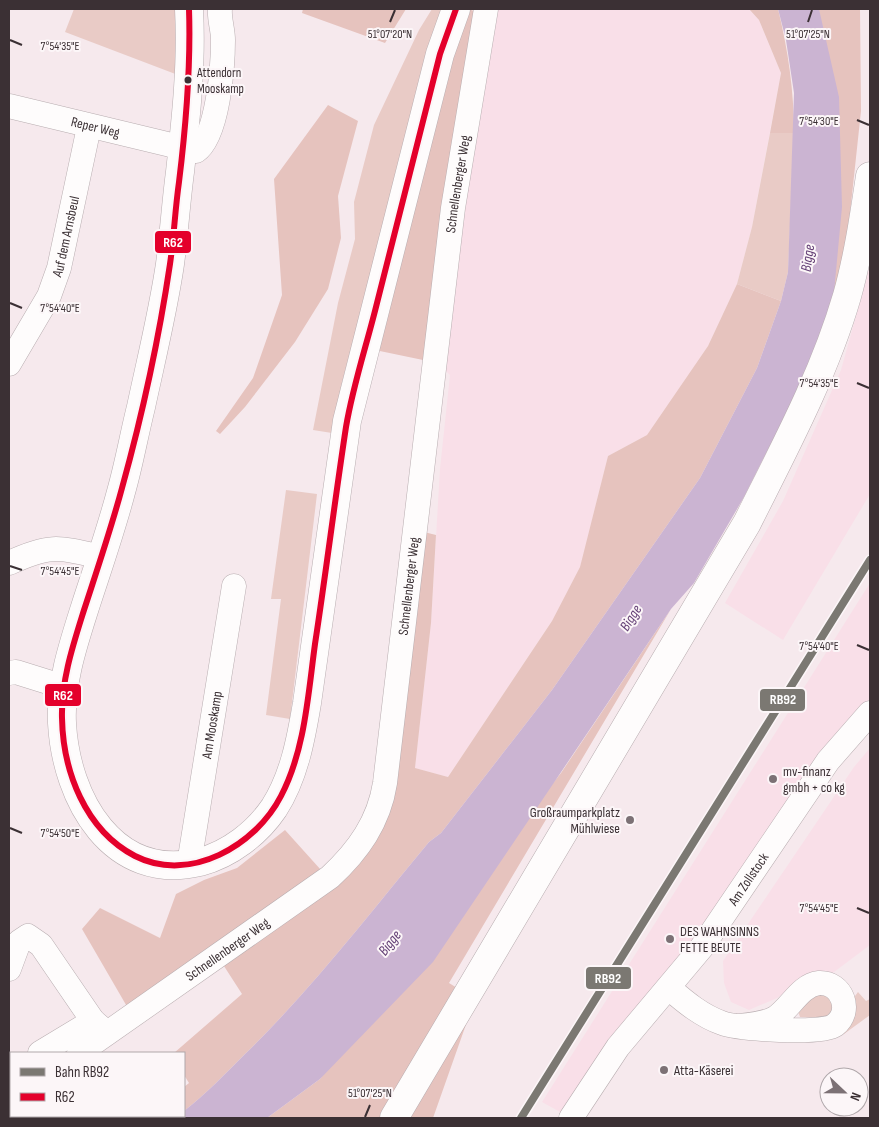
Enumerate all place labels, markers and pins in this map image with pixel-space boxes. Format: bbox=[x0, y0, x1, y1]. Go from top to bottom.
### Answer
place label: Attendorn Mooskamp bbox=[196, 65, 244, 97]
marker: Attendorn Mooskamp bbox=[183, 75, 193, 85]
place label: mv-finanz gmbh + co kg bbox=[783, 763, 845, 796]
marker: mv-finanz gmbh + co kg bbox=[767, 773, 779, 785]
place label: Großraumparkplatz Mühlwiese bbox=[530, 804, 620, 837]
marker: Großraumparkplatz Mühlwiese bbox=[624, 814, 636, 826]
place label: DES WAHNSINNS FETTE BEUTE bbox=[680, 923, 759, 956]
marker: DES WAHNSINNS FETTE BEUTE bbox=[664, 933, 676, 945]
place label: Atta-Käserei bbox=[673, 1062, 733, 1079]
marker: Atta-Käserei bbox=[658, 1064, 670, 1076]

